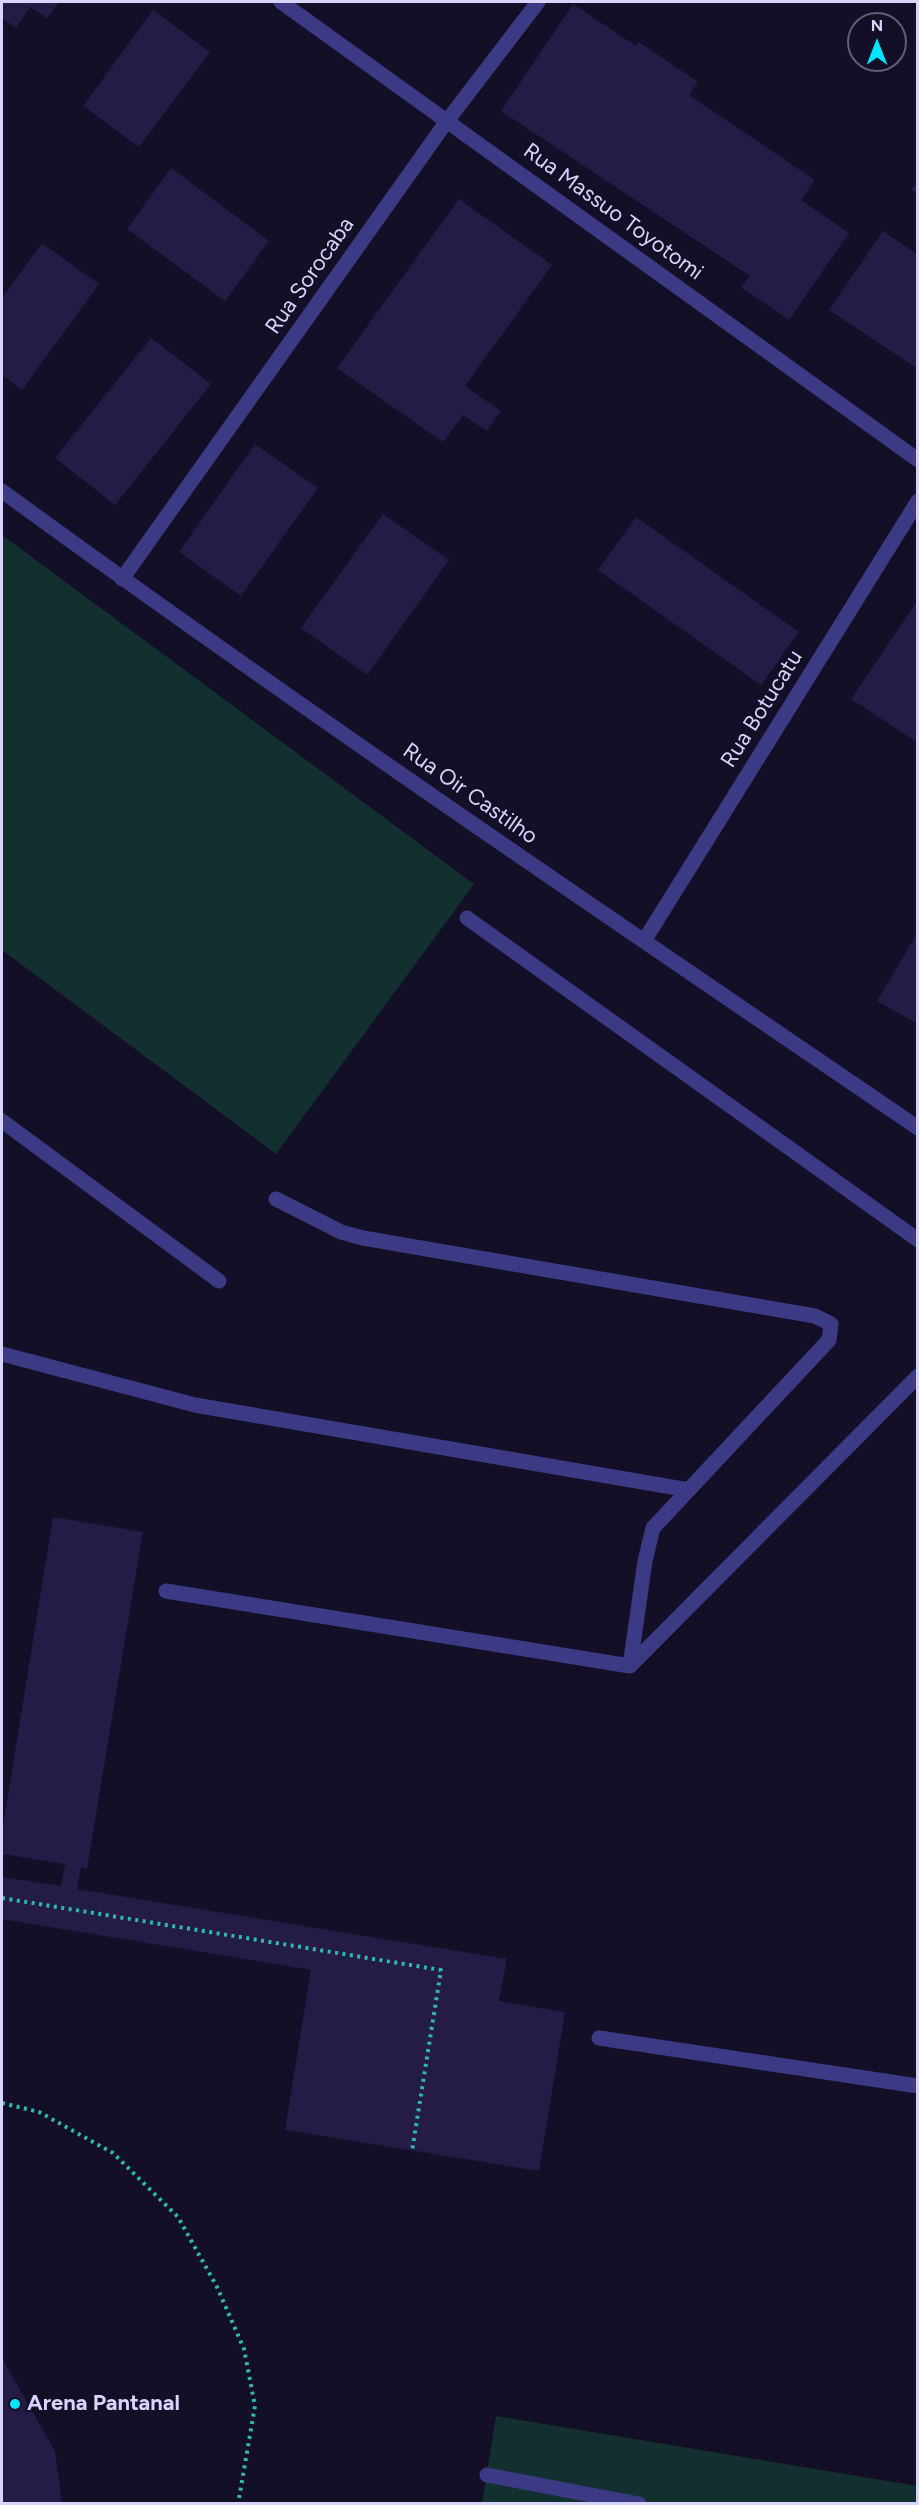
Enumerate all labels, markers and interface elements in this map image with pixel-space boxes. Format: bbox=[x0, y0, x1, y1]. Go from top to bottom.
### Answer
north arrow bbox=[847, 12, 907, 72]
text: N bbox=[871, 16, 883, 35]
street label: Rua Massuo Toyotomi bbox=[518, 138, 708, 286]
street label: Rua Sorocaba bbox=[260, 213, 360, 339]
street label: Rua Botucatu bbox=[716, 646, 808, 772]
street label: Rua Oir Castilho bbox=[398, 738, 542, 850]
place label: Arena Pantanal bbox=[27, 2391, 180, 2417]
marker: Arena Pantanal bbox=[8, 2397, 22, 2411]

